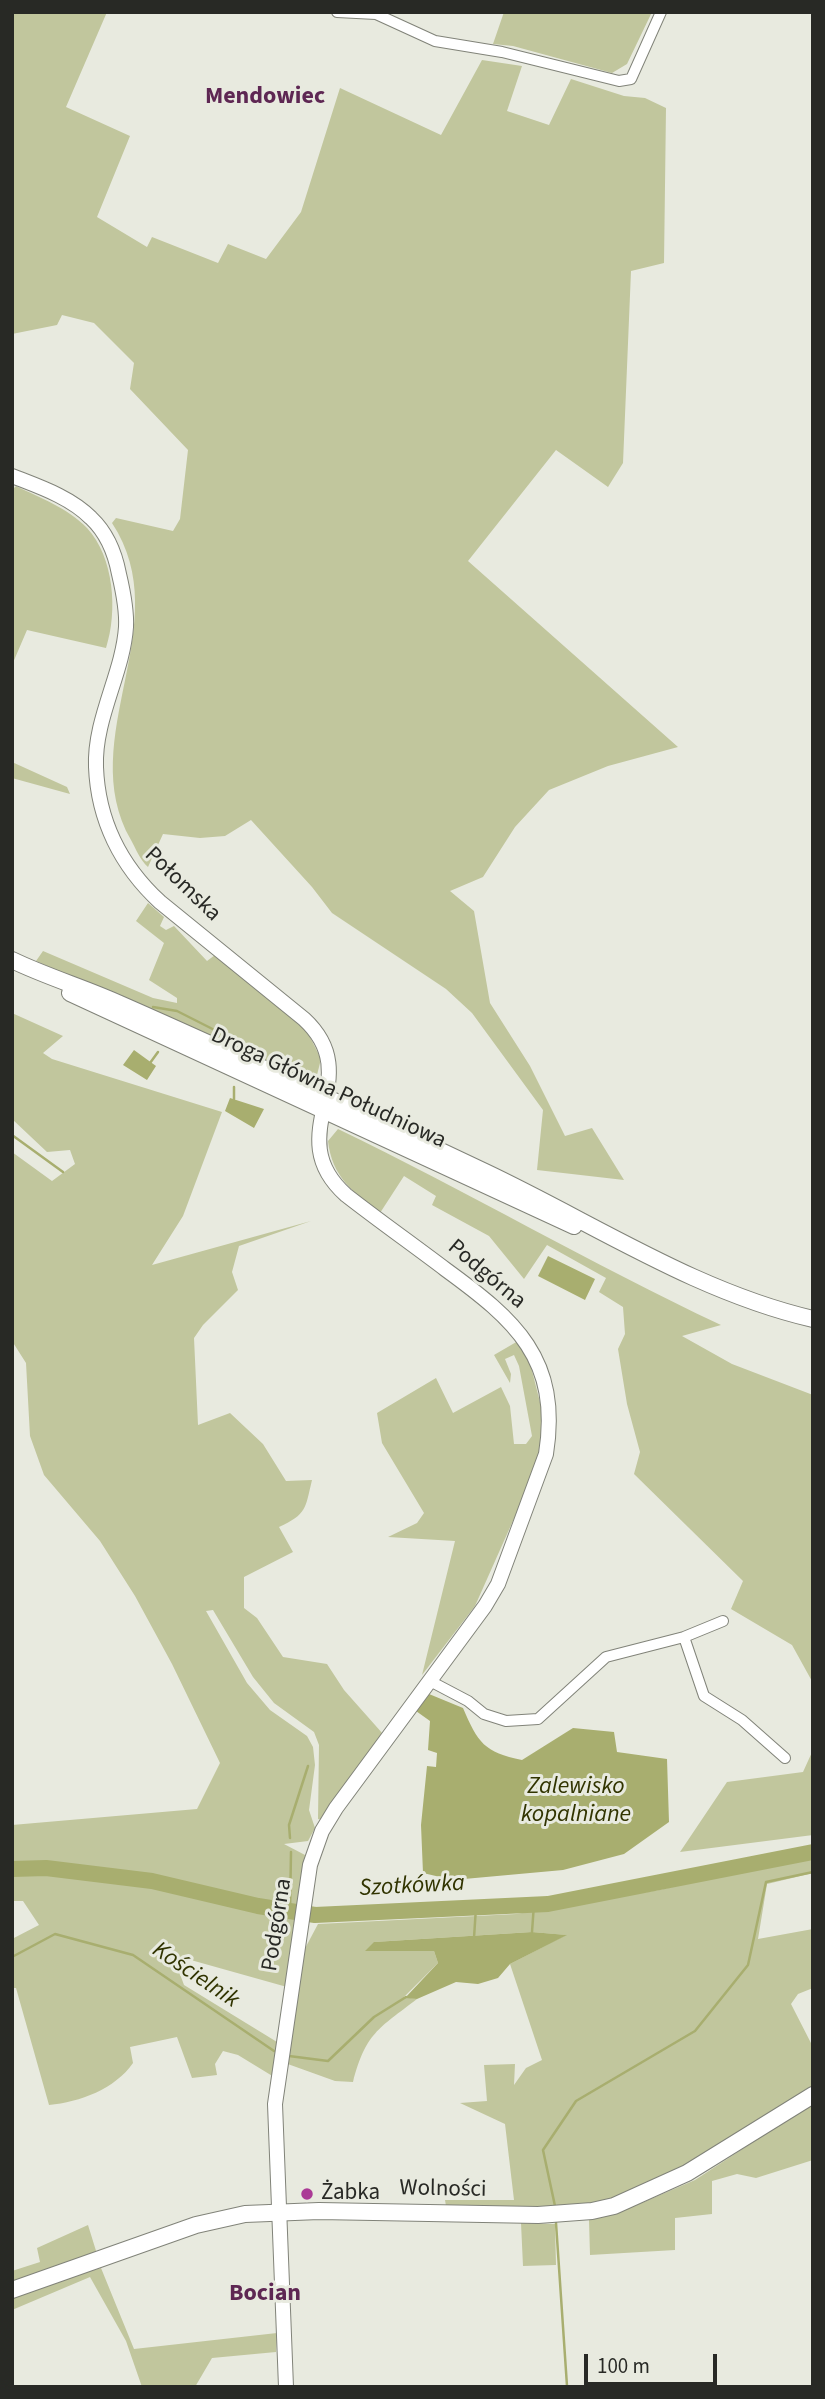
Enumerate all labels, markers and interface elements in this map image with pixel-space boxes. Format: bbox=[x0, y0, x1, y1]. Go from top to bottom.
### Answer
district label: Mendowiec bbox=[205, 84, 325, 112]
street label: Połomska bbox=[138, 842, 226, 928]
street label: Droga Główna Południowa bbox=[206, 1022, 450, 1156]
street label: Podgórna bbox=[441, 1234, 531, 1316]
water label: Zalewisko kopalniane bbox=[521, 1774, 631, 1830]
water label: Szotkówka bbox=[358, 1870, 466, 1904]
street label: Podgórna bbox=[257, 1877, 299, 1973]
water label: Kościelnik bbox=[146, 1937, 244, 2015]
street label: Wolności bbox=[399, 2175, 487, 2205]
place label: Żabka bbox=[321, 2180, 380, 2208]
marker: Żabka bbox=[299, 2186, 315, 2202]
district label: Bocian bbox=[229, 2281, 301, 2309]
scale bar bbox=[587, 2340, 720, 2384]
text: 100 m bbox=[597, 2351, 650, 2381]

